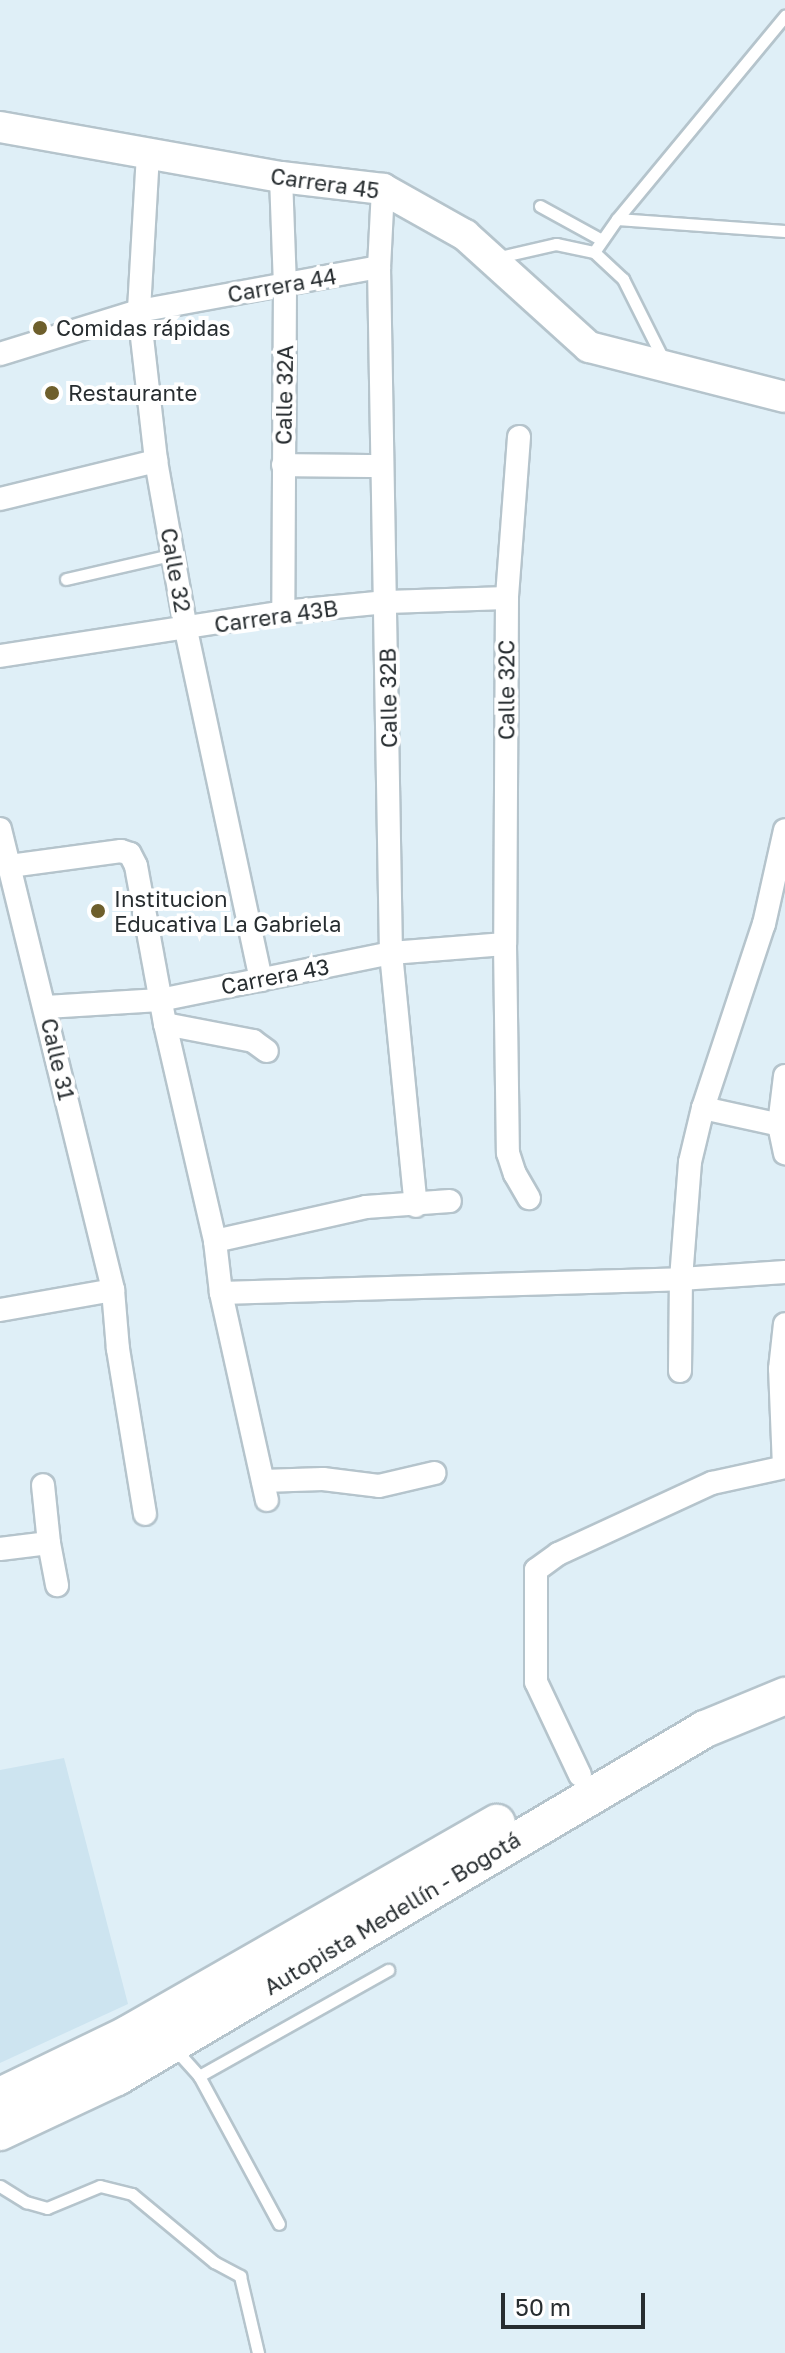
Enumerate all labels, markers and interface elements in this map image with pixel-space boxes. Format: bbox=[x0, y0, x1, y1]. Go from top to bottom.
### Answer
street label: Carrera 45 bbox=[269, 162, 381, 204]
street label: Carrera 44 bbox=[225, 262, 339, 308]
place label: Comidas rápidas bbox=[56, 315, 230, 341]
marker: Comidas rápidas bbox=[31, 319, 49, 337]
street label: Calle 32A bbox=[270, 345, 298, 445]
place label: Restaurante bbox=[68, 380, 197, 406]
marker: Restaurante bbox=[43, 384, 61, 402]
street label: Calle 32 bbox=[156, 526, 196, 614]
street label: Carrera 43B bbox=[213, 594, 339, 638]
street label: Calle 32C bbox=[493, 640, 519, 740]
street label: Calle 32B bbox=[374, 648, 402, 748]
place label: Institucion Educativa La Gabriela bbox=[114, 885, 341, 936]
marker: Institucion Educativa La Gabriela bbox=[89, 902, 107, 920]
street label: Carrera 43 bbox=[219, 953, 331, 999]
street label: Calle 31 bbox=[36, 1016, 80, 1102]
street label: Autopista Medellín - Bogotá bbox=[259, 1826, 525, 2000]
scale bar bbox=[505, 2277, 649, 2327]
text: 50 m bbox=[515, 2292, 571, 2321]

